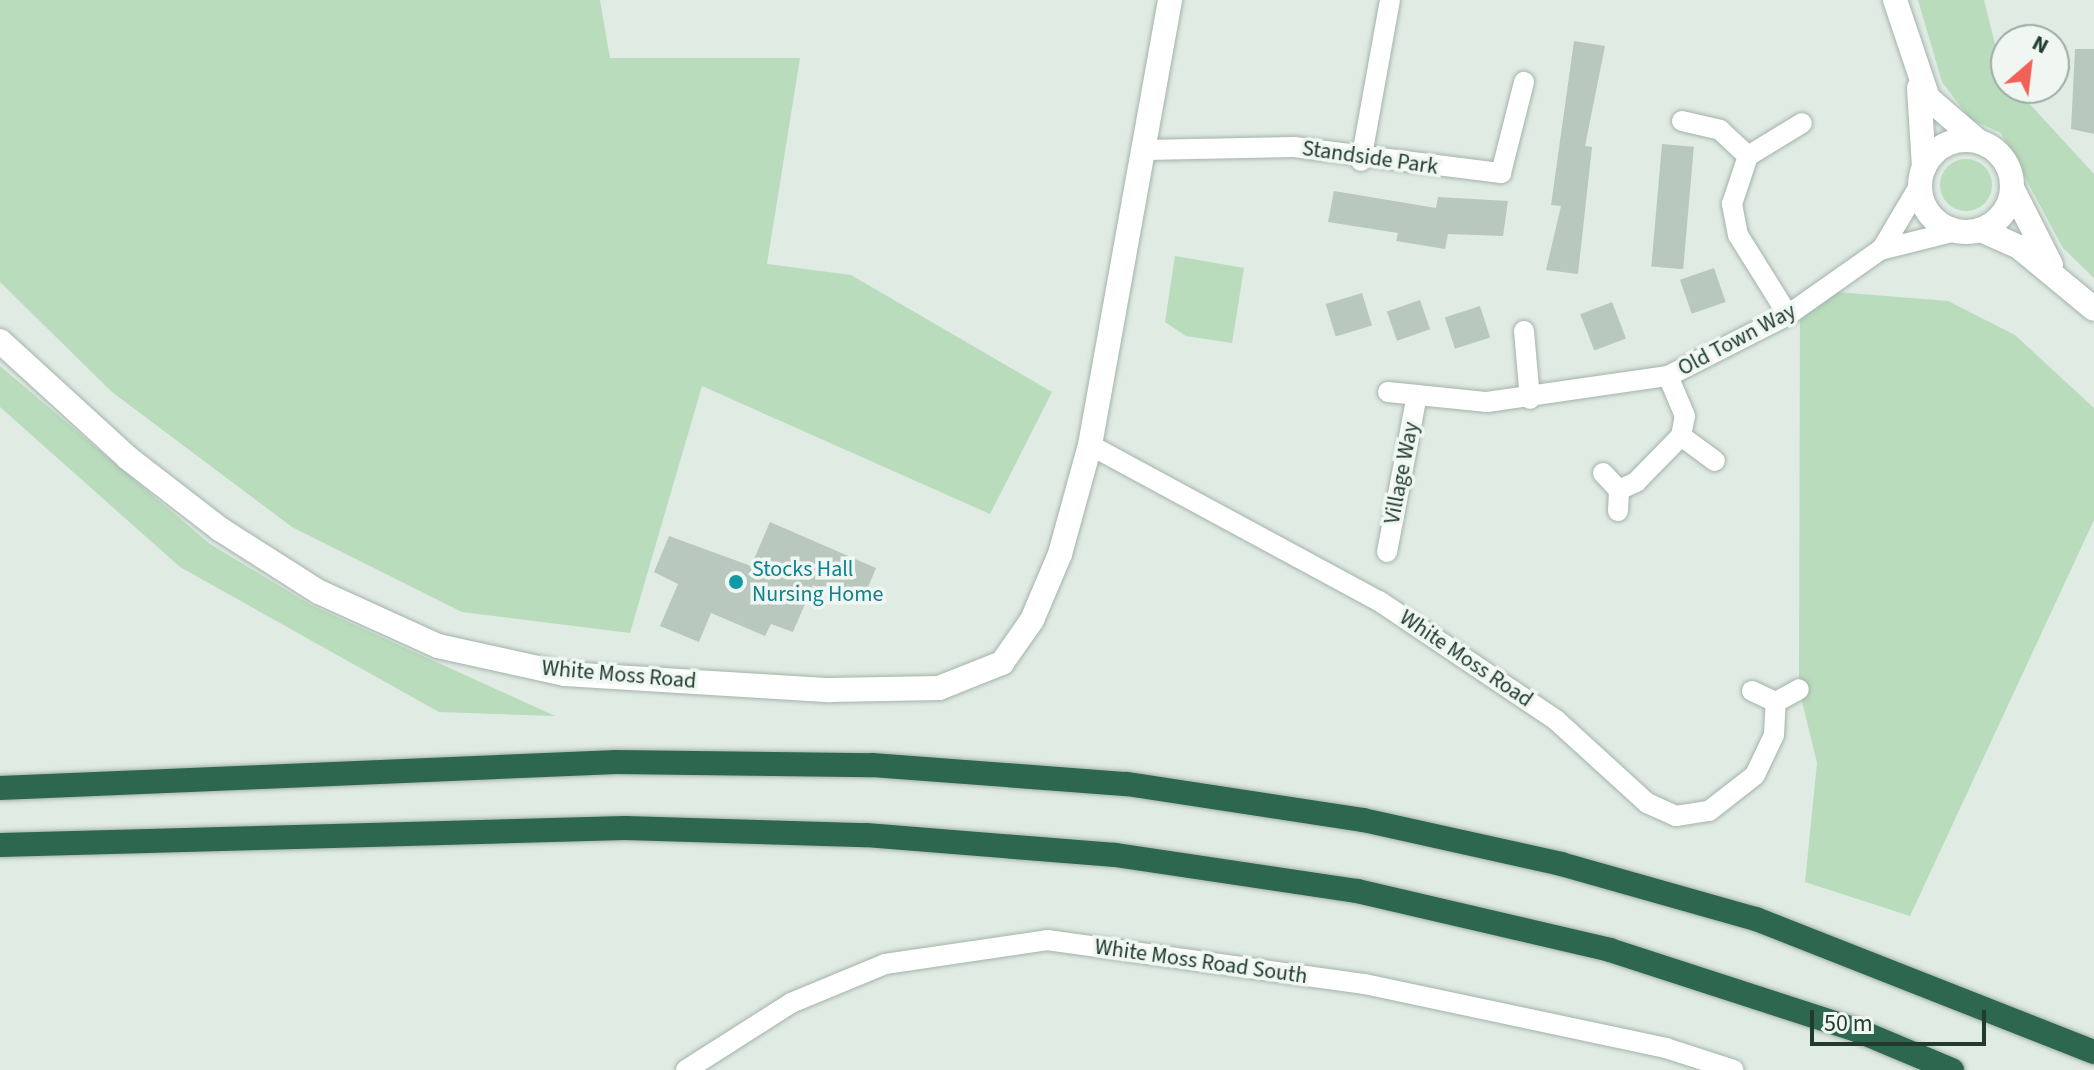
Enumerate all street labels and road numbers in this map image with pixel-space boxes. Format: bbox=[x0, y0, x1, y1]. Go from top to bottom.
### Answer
street label: Standside Park bbox=[1300, 135, 1440, 181]
street label: Old Town Way bbox=[1674, 298, 1800, 382]
street label: Village Way bbox=[1379, 420, 1425, 526]
street label: White Moss Road bbox=[1394, 605, 1538, 713]
street label: White Moss Road bbox=[541, 655, 697, 695]
street label: White Moss Road South bbox=[1093, 934, 1309, 990]

